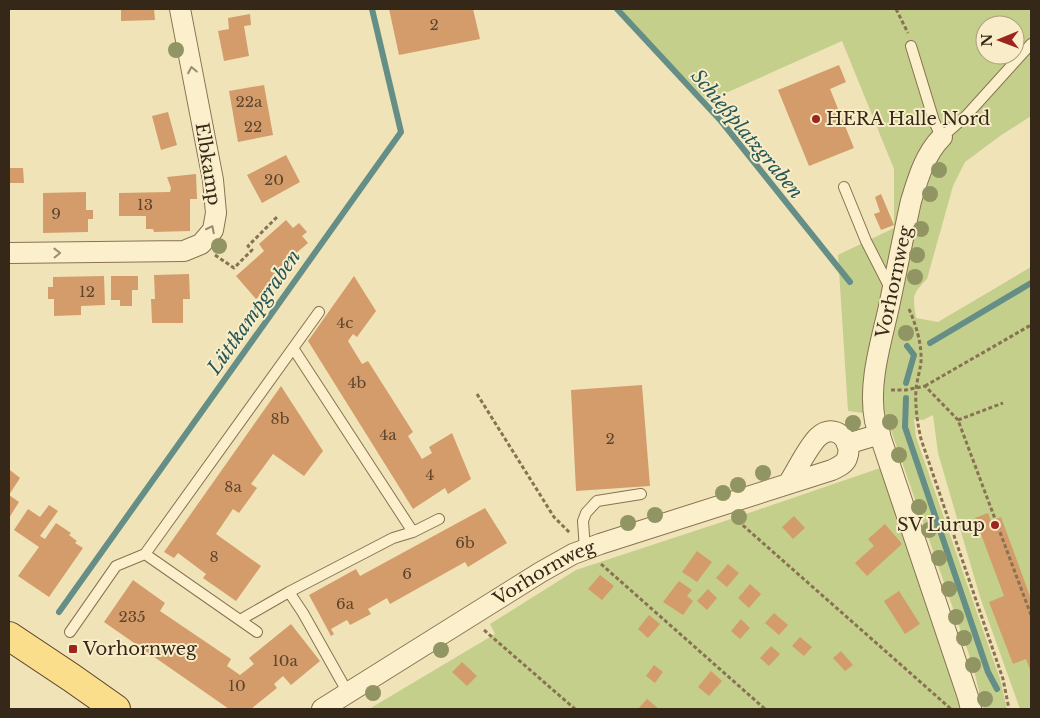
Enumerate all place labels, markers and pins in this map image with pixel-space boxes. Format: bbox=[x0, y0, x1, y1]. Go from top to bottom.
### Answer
place label: HERA Halle Nord bbox=[826, 108, 990, 130]
marker: HERA Halle Nord bbox=[810, 113, 822, 125]
place label: SV Lurup bbox=[897, 514, 985, 536]
marker: SV Lurup bbox=[989, 519, 1001, 531]
place label: Vorhornweg bbox=[82, 638, 197, 660]
marker: Vorhornweg bbox=[67, 643, 79, 655]

